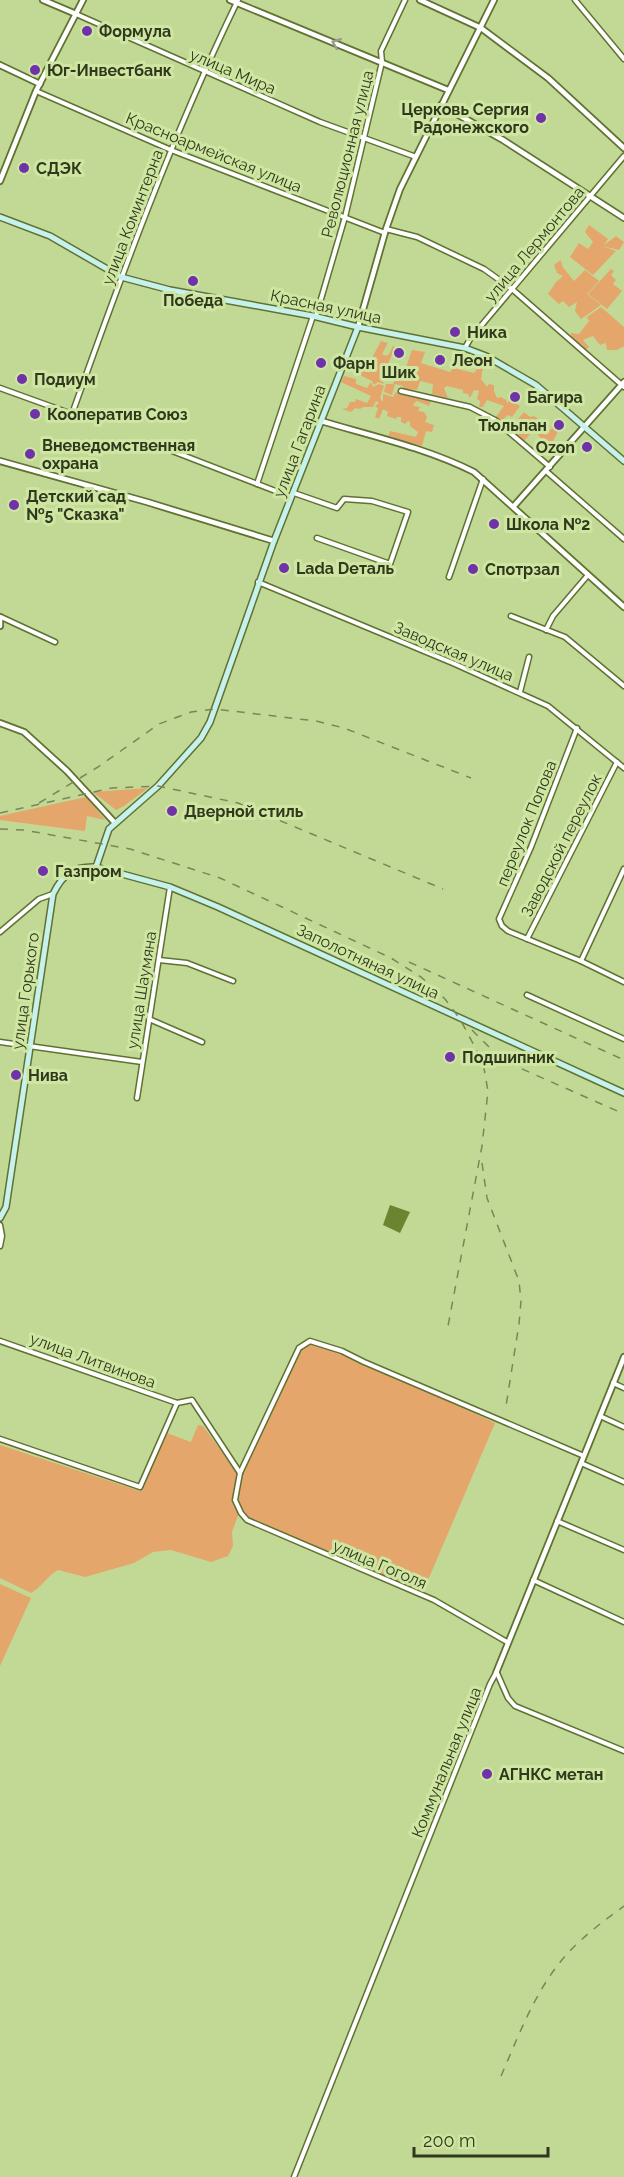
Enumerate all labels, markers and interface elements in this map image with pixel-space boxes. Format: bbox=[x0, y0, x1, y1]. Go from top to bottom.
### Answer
place label: Формула bbox=[99, 22, 171, 41]
marker: Формула bbox=[80, 24, 94, 38]
one-way arrow bbox=[331, 38, 342, 50]
street label: улица Мира bbox=[187, 45, 279, 98]
place label: Юг-Инвестбанк bbox=[47, 61, 172, 80]
marker: Юг-Инвестбанк bbox=[28, 63, 42, 77]
street label: Революционная улица bbox=[317, 68, 377, 240]
place label: Церковь Сергия Радонежского bbox=[401, 100, 529, 137]
street label: Красноармейская улица bbox=[123, 108, 305, 196]
marker: Церковь Сергия Радонежского bbox=[534, 111, 548, 125]
street label: улица Коминтерна bbox=[98, 147, 167, 288]
place label: СДЭК bbox=[36, 159, 82, 178]
marker: СДЭК bbox=[17, 161, 31, 175]
street label: улица Лермонтова bbox=[481, 183, 588, 306]
marker: Победа bbox=[186, 274, 200, 288]
street label: Красная улица bbox=[269, 285, 383, 328]
place label: Победа bbox=[163, 291, 223, 310]
place label: Ника bbox=[467, 323, 507, 342]
marker: Ника bbox=[448, 325, 462, 339]
marker: Шик bbox=[392, 346, 406, 360]
place label: Леон bbox=[452, 351, 493, 370]
marker: Леон bbox=[433, 353, 447, 367]
place label: Фарн bbox=[333, 354, 375, 373]
marker: Фарн bbox=[314, 356, 328, 370]
place label: Шик bbox=[382, 363, 416, 382]
place label: Подиум bbox=[34, 370, 96, 389]
marker: Подиум bbox=[15, 372, 29, 386]
street label: улица Гагарина bbox=[269, 382, 330, 500]
place label: Багира bbox=[527, 388, 583, 407]
marker: Багира bbox=[508, 390, 522, 404]
place label: Кооператив Союз bbox=[47, 405, 188, 424]
marker: Кооператив Союз bbox=[28, 407, 42, 421]
place label: Тюльпан bbox=[478, 416, 547, 435]
marker: Тюльпан bbox=[552, 418, 566, 432]
place label: Вневедомственная охрана bbox=[42, 436, 195, 473]
place label: Ozon bbox=[536, 438, 575, 457]
marker: Ozon bbox=[580, 440, 594, 454]
marker: Вневедомственная охрана bbox=[23, 447, 37, 461]
place label: Детский сад №5 "Сказка" bbox=[26, 487, 126, 524]
marker: Детский сад №5 "Сказка" bbox=[7, 498, 21, 512]
place label: Школа №2 bbox=[506, 515, 590, 534]
marker: Школа №2 bbox=[487, 517, 501, 531]
place label: Lada Dеталь bbox=[296, 559, 395, 578]
place label: Спотрзал bbox=[485, 560, 560, 579]
marker: Lada Dеталь bbox=[277, 561, 291, 575]
marker: Спотрзал bbox=[466, 562, 480, 576]
street label: Заводская улица bbox=[391, 618, 516, 685]
street label: переулок Попова bbox=[493, 757, 560, 889]
street label: Заводской переулок bbox=[517, 771, 606, 920]
place label: Дверной стиль bbox=[184, 802, 304, 821]
marker: Дверной стиль bbox=[165, 804, 179, 818]
place label: Газпром bbox=[55, 862, 122, 881]
marker: Газпром bbox=[36, 864, 50, 878]
street label: Заполотняная улица bbox=[293, 920, 442, 1003]
street label: улица Шаумяна bbox=[123, 930, 160, 1050]
street label: улица Горького bbox=[8, 931, 43, 1051]
place label: Подшипник bbox=[462, 1048, 555, 1067]
marker: Подшипник bbox=[443, 1050, 457, 1064]
place label: Нива bbox=[28, 1066, 68, 1085]
marker: Нива bbox=[9, 1068, 23, 1082]
street label: улица Литвинова bbox=[27, 1329, 158, 1392]
street label: улица Гоголя bbox=[330, 1536, 430, 1593]
street label: Коммунальная улица bbox=[408, 1684, 485, 1840]
place label: АГНКС метан bbox=[499, 1765, 603, 1784]
marker: АГНКС метан bbox=[480, 1767, 494, 1781]
scale bar bbox=[414, 2120, 548, 2158]
text: 200 m bbox=[423, 2130, 476, 2151]

